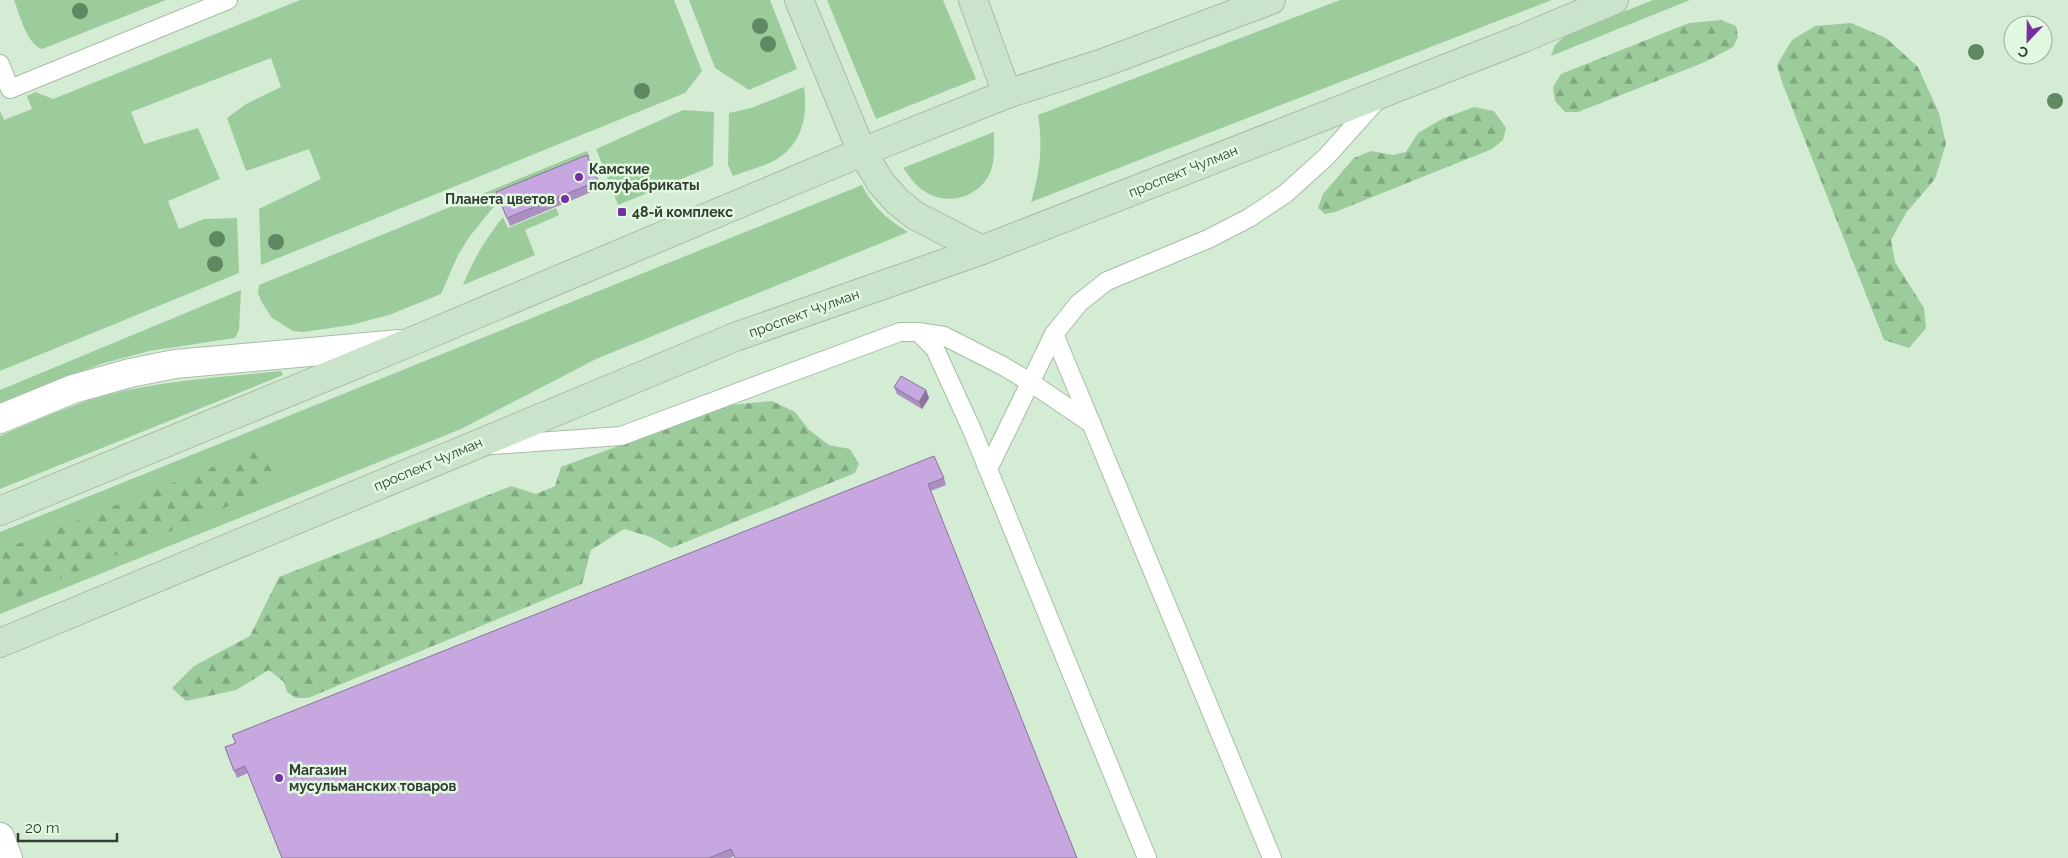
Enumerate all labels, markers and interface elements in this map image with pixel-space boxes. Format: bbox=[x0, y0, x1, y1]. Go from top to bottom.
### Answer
north arrow bbox=[2003, 15, 2053, 65]
text: С bbox=[2015, 43, 2031, 61]
street label: проспект Чулман bbox=[1126, 142, 1240, 200]
place label: Камские полуфабрикаты bbox=[589, 161, 700, 193]
marker: Камские полуфабрикаты bbox=[573, 171, 585, 183]
place label: Планета цветов bbox=[445, 191, 555, 207]
marker: Планета цветов bbox=[559, 193, 571, 205]
place label: 48-й комплекс bbox=[632, 204, 733, 220]
marker: 48-й комплекс bbox=[616, 206, 628, 218]
street label: проспект Чулман bbox=[747, 286, 861, 340]
street label: проспект Чулман bbox=[371, 434, 485, 494]
place label: Магазин мусульманских товаров bbox=[289, 762, 457, 794]
marker: Магазин мусульманских товаров bbox=[273, 772, 285, 784]
scale bar bbox=[18, 810, 116, 842]
text: 20 m bbox=[25, 819, 60, 837]

